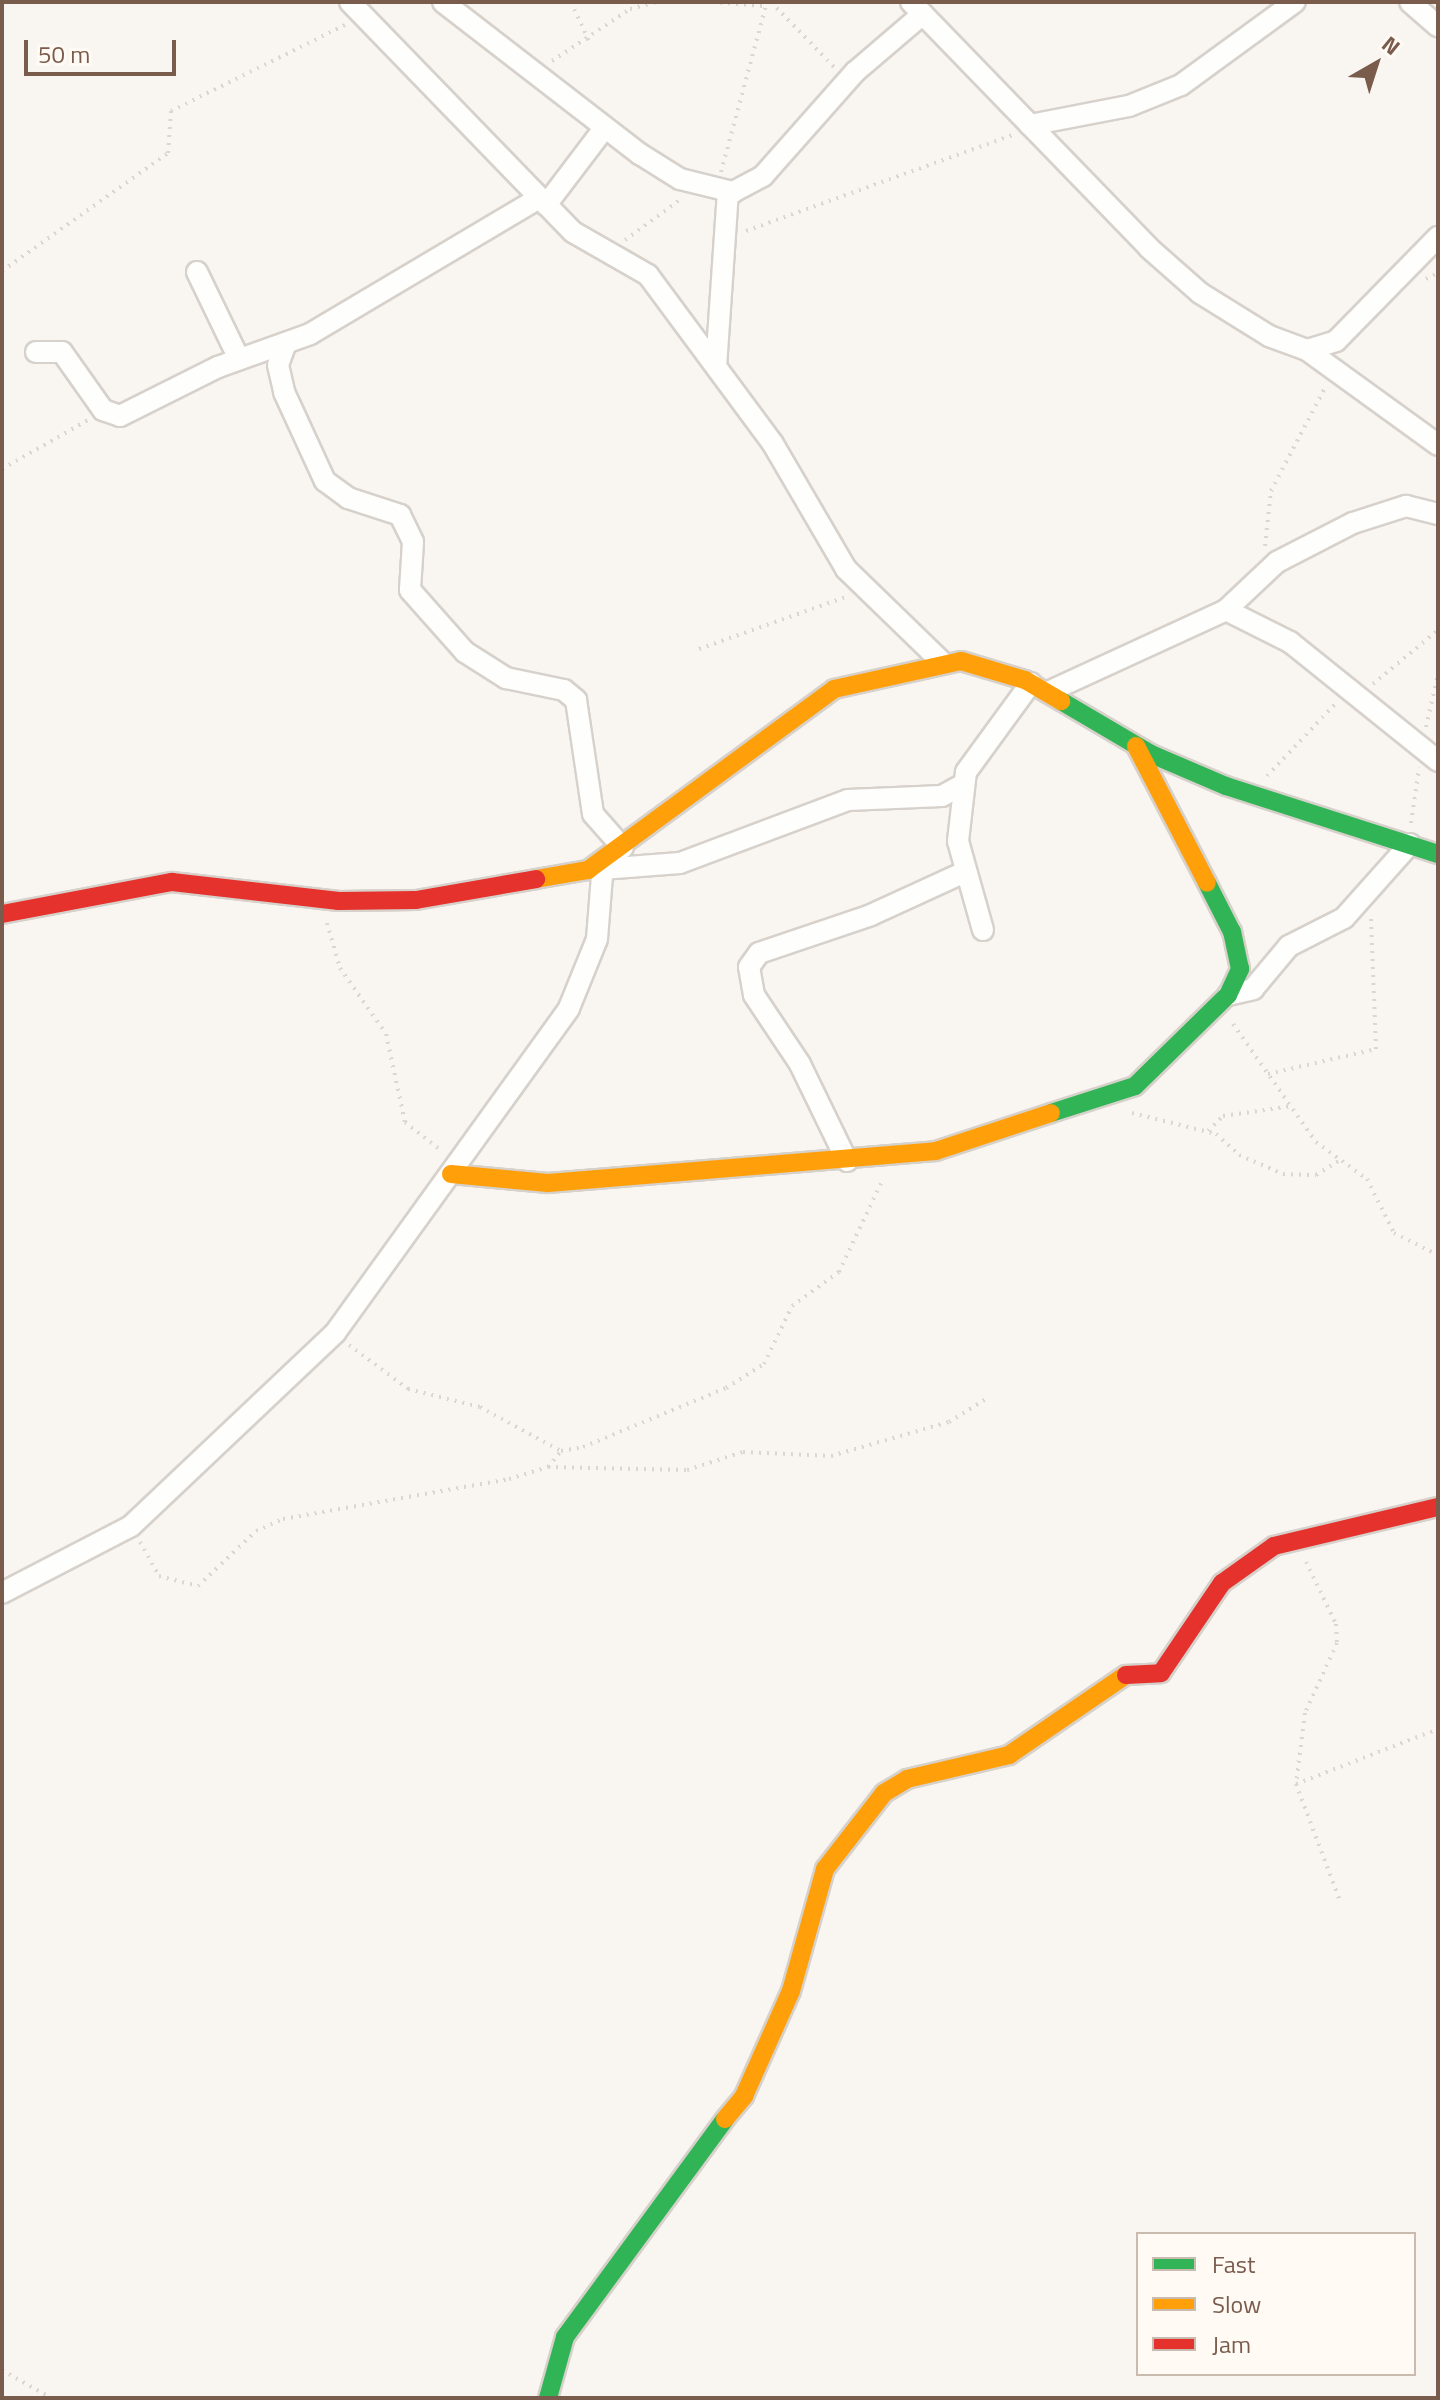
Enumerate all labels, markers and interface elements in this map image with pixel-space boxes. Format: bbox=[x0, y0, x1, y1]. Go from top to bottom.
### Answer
scale bar bbox=[28, 24, 180, 74]
north arrow bbox=[1336, 24, 1416, 104]
text: N bbox=[1374, 27, 1408, 63]
text: 50 m bbox=[38, 36, 90, 72]
legend bbox=[1136, 2232, 1416, 2376]
text: Fast bbox=[1212, 2246, 1255, 2282]
text: Slow bbox=[1212, 2286, 1261, 2322]
text: Jam bbox=[1212, 2326, 1251, 2362]

